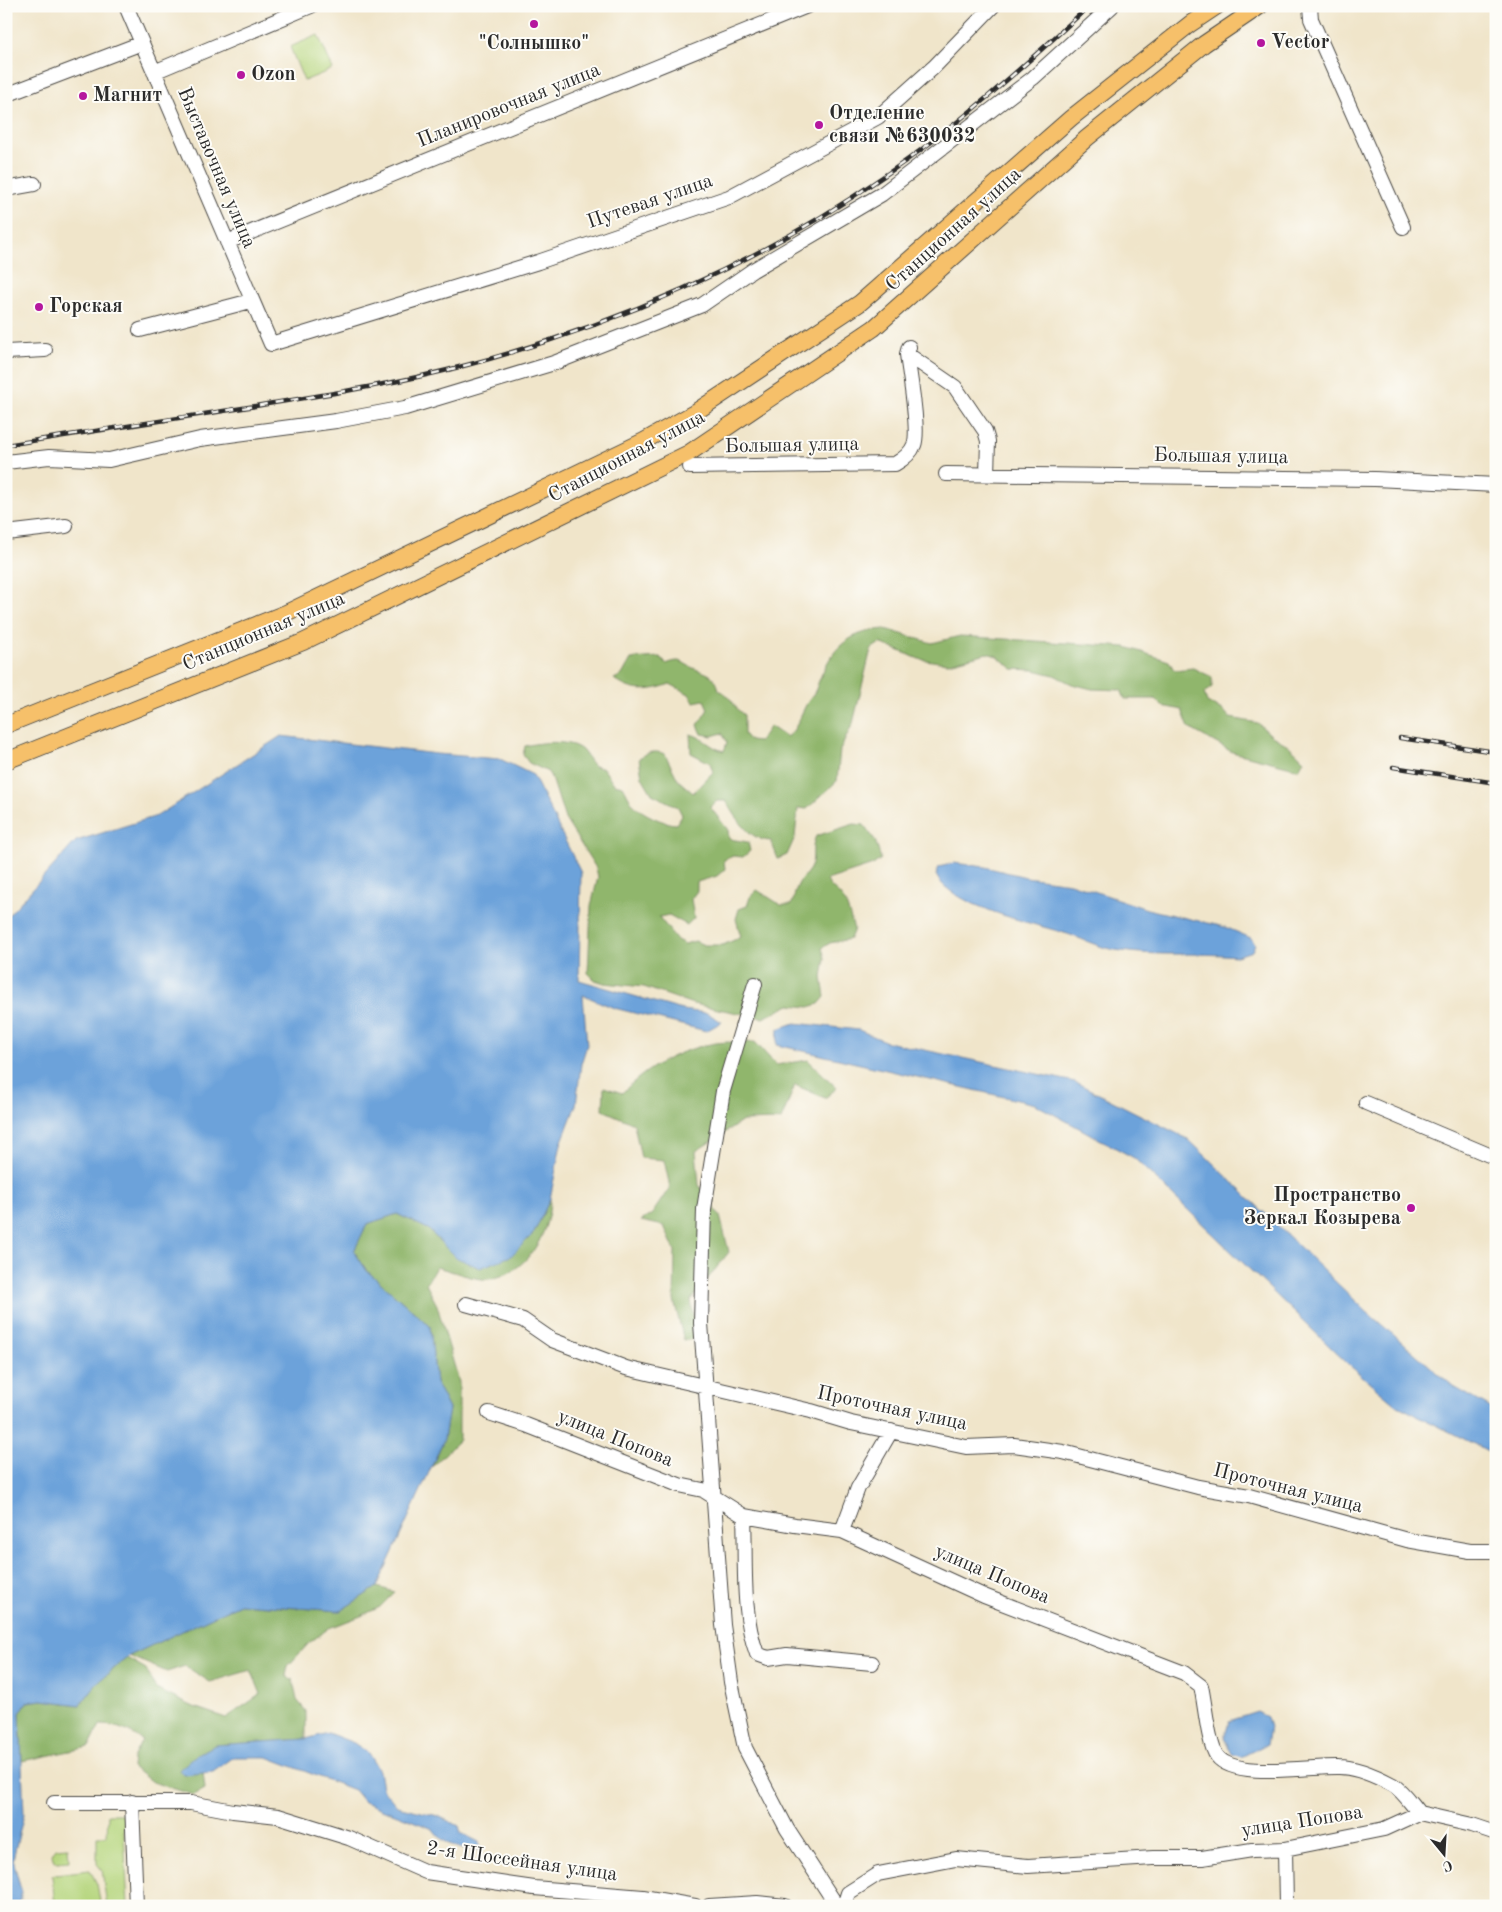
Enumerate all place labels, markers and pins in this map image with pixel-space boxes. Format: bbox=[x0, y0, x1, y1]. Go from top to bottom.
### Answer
marker: "Солнышко" bbox=[528, 18, 540, 30]
place label: Vector bbox=[1271, 33, 1330, 53]
place label: "Солнышко" bbox=[479, 34, 589, 54]
marker: Vector bbox=[1255, 37, 1267, 49]
place label: Ozon bbox=[251, 65, 296, 85]
marker: Ozon bbox=[235, 69, 247, 81]
place label: Магнит bbox=[93, 86, 162, 106]
marker: Магнит bbox=[77, 90, 89, 102]
place label: Отделение связи №630032 bbox=[829, 104, 976, 147]
marker: Отделение связи №630032 bbox=[813, 119, 825, 131]
place label: Горская bbox=[49, 297, 123, 317]
marker: Горская bbox=[33, 301, 45, 313]
place label: Пространство Зеркал Козырева bbox=[1244, 1186, 1401, 1229]
marker: Пространство Зеркал Козырева bbox=[1405, 1202, 1417, 1214]

